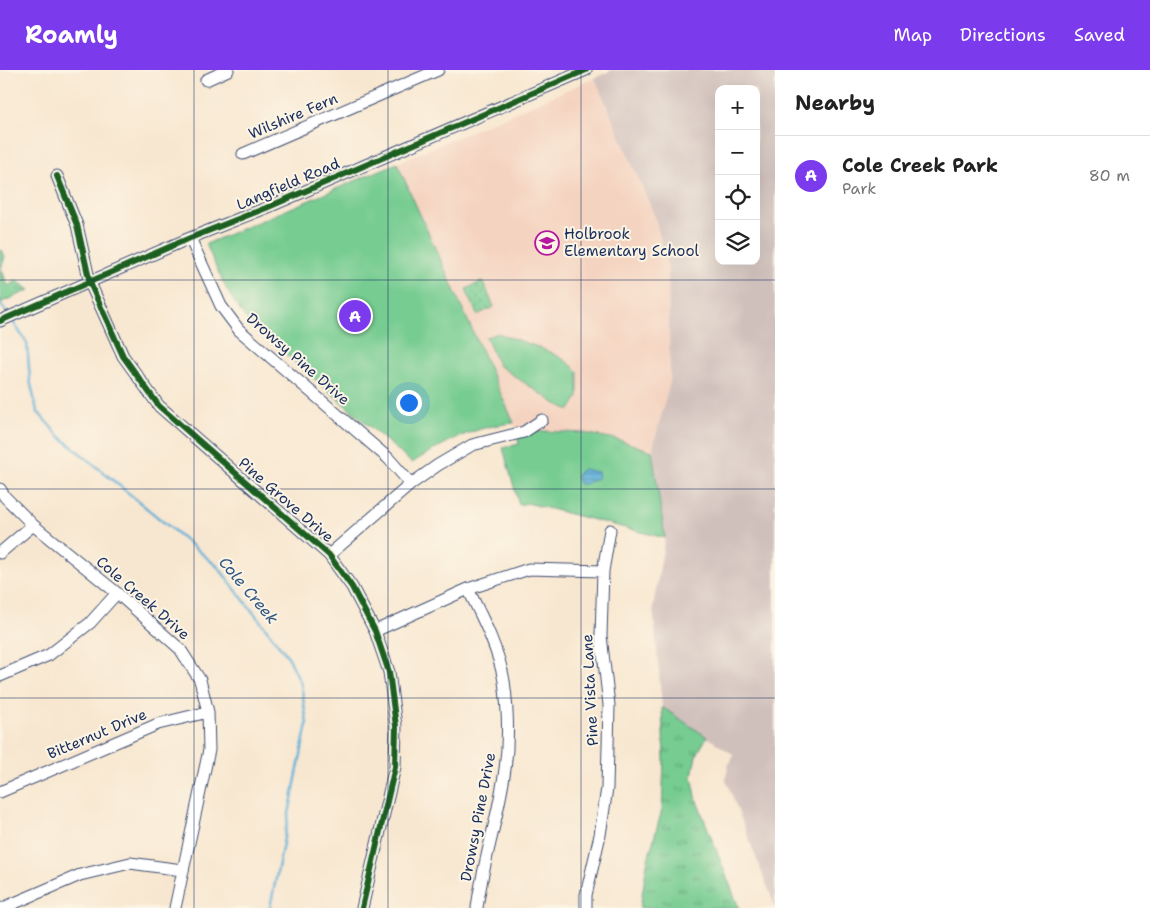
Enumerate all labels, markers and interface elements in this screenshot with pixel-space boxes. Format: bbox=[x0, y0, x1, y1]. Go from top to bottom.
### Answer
text: Roamly bbox=[25, 19, 118, 51]
text: Map bbox=[894, 23, 932, 47]
text: Directions bbox=[960, 23, 1046, 47]
text: Saved bbox=[1074, 23, 1125, 47]
map controls bbox=[715, 85, 760, 265]
button: + bbox=[715, 85, 760, 130]
street label: Wilshire Fern bbox=[245, 88, 341, 144]
text: Nearby bbox=[795, 89, 875, 117]
button: − bbox=[715, 130, 760, 175]
street label: Langfield Road bbox=[233, 153, 343, 215]
text: Cole Creek Park bbox=[842, 153, 998, 178]
text: A bbox=[805, 165, 817, 186]
text: 80 m bbox=[1089, 165, 1130, 186]
button: locate bbox=[715, 175, 760, 220]
text: Park bbox=[842, 178, 876, 199]
button: layers bbox=[715, 220, 760, 265]
place label: Holbrook Elementary School bbox=[564, 224, 700, 261]
school or university icon: Holbrook Elementary School bbox=[534, 230, 560, 256]
pin: A bbox=[339, 297, 371, 335]
street label: Drowsy Pine Drive bbox=[242, 308, 354, 410]
your location bbox=[396, 390, 422, 416]
street label: Pine Grove Drive bbox=[234, 453, 338, 547]
street label: Cole Creek Drive bbox=[92, 552, 194, 644]
water label: Cole Creek bbox=[214, 552, 283, 629]
street label: Pine Vista Lane bbox=[577, 633, 603, 747]
street label: Bitternut Drive bbox=[44, 704, 150, 764]
street label: Drowsy Pine Drive bbox=[456, 751, 500, 883]

